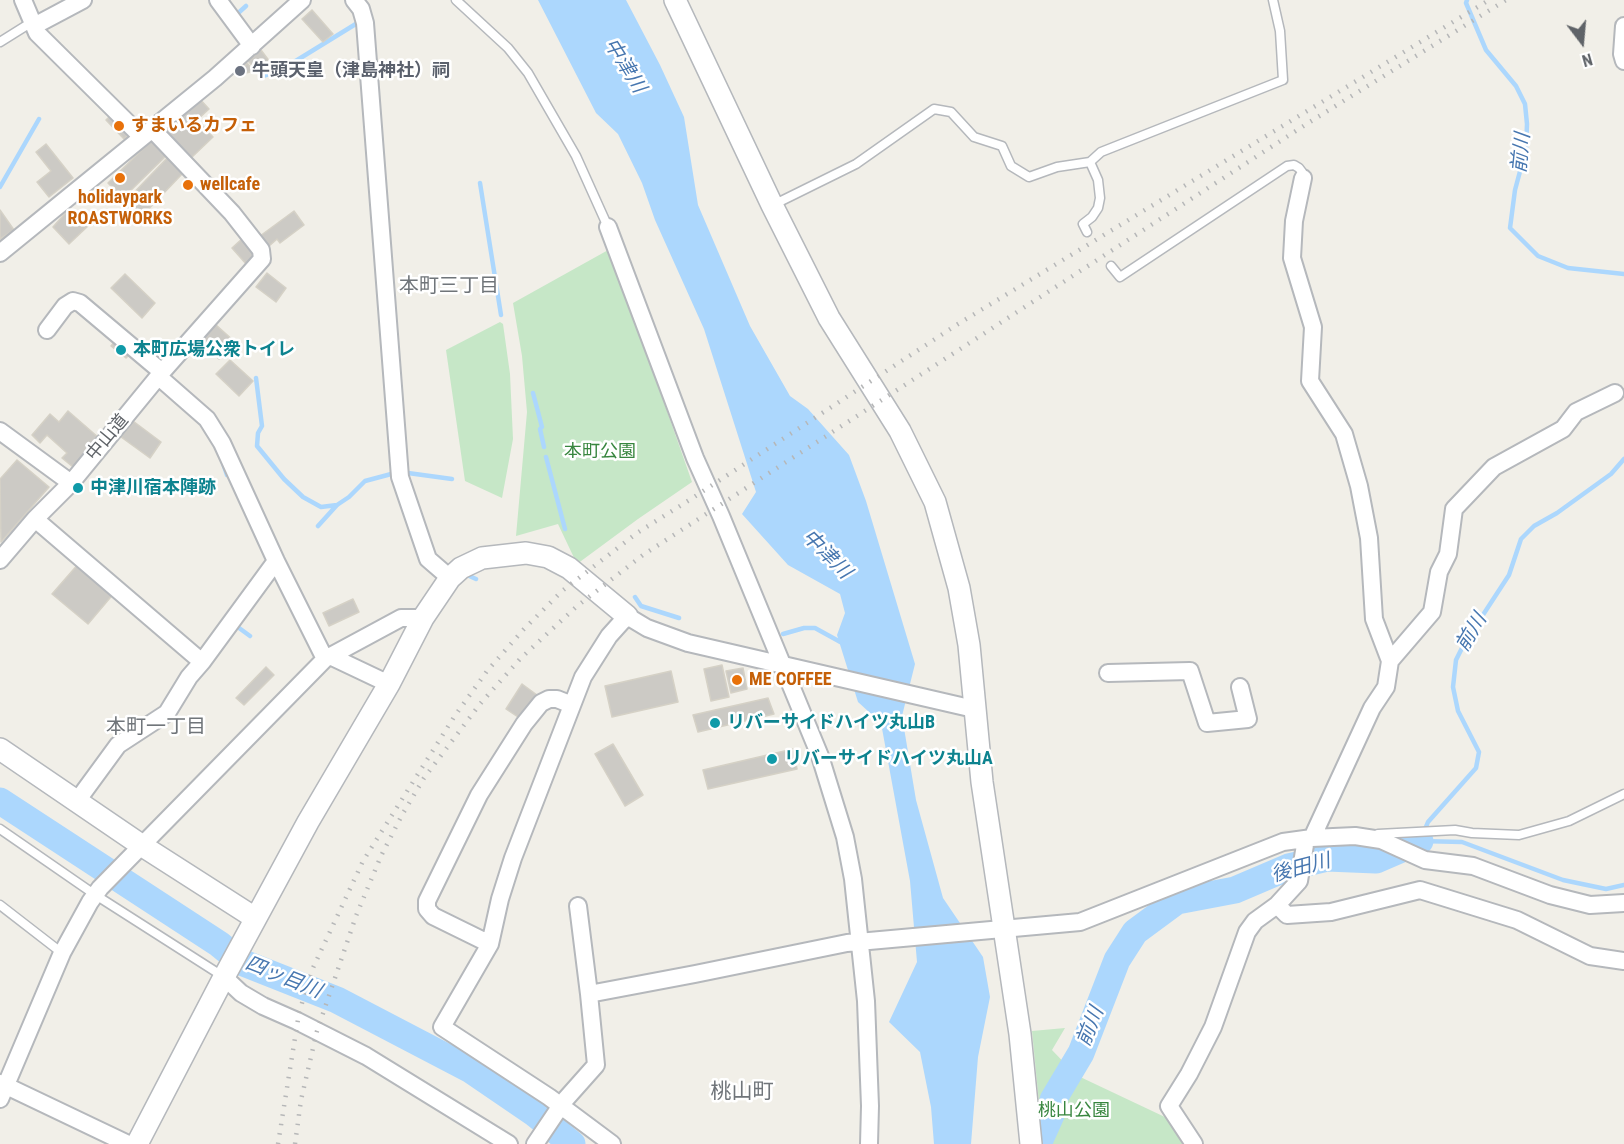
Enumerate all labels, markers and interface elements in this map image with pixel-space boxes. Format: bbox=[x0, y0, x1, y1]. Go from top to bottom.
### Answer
north arrow bbox=[1552, 12, 1612, 72]
water label: 中津川 bbox=[598, 34, 650, 98]
text: N bbox=[1580, 49, 1594, 70]
place label: 牛頭天皇（津島神社）祠 bbox=[252, 60, 450, 82]
marker: 牛頭天皇（津島神社）祠 bbox=[233, 64, 247, 78]
place label: すまいるカフェ bbox=[131, 115, 257, 137]
marker: すまいるカフェ bbox=[112, 119, 126, 133]
water label: 前川 bbox=[1508, 132, 1536, 174]
marker: holidaypark ROASTWORKS bbox=[113, 171, 127, 185]
place label: wellcafe bbox=[200, 174, 260, 196]
marker: wellcafe bbox=[181, 178, 195, 192]
place label: holidaypark ROASTWORKS bbox=[68, 187, 172, 230]
district label: 本町三丁目 bbox=[399, 275, 499, 299]
place label: 本町広場公衆トイレ bbox=[133, 339, 295, 361]
marker: 本町広場公衆トイレ bbox=[114, 343, 128, 357]
street label: 中山道 bbox=[82, 410, 134, 466]
park label: 本町公園 bbox=[564, 441, 636, 463]
place label: 中津川宿本陣跡 bbox=[90, 477, 216, 499]
marker: 中津川宿本陣跡 bbox=[71, 481, 85, 495]
water label: 中津川 bbox=[796, 525, 856, 585]
water label: 前川 bbox=[1451, 610, 1493, 656]
place label: ME COFFEE bbox=[749, 669, 832, 691]
marker: ME COFFEE bbox=[730, 673, 744, 687]
place label: リバーサイドハイツ丸山B bbox=[727, 712, 935, 734]
district label: 本町一丁目 bbox=[106, 716, 206, 740]
marker: リバーサイドハイツ丸山B bbox=[708, 716, 722, 730]
place label: リバーサイドハイツ丸山A bbox=[784, 748, 993, 770]
marker: リバーサイドハイツ丸山A bbox=[765, 752, 779, 766]
water label: 後田川 bbox=[1269, 850, 1333, 888]
water label: 四ッ目川 bbox=[241, 952, 325, 1004]
water label: 前川 bbox=[1072, 1004, 1110, 1050]
district label: 桃山町 bbox=[711, 1080, 773, 1106]
park label: 桃山公園 bbox=[1038, 1100, 1110, 1122]

